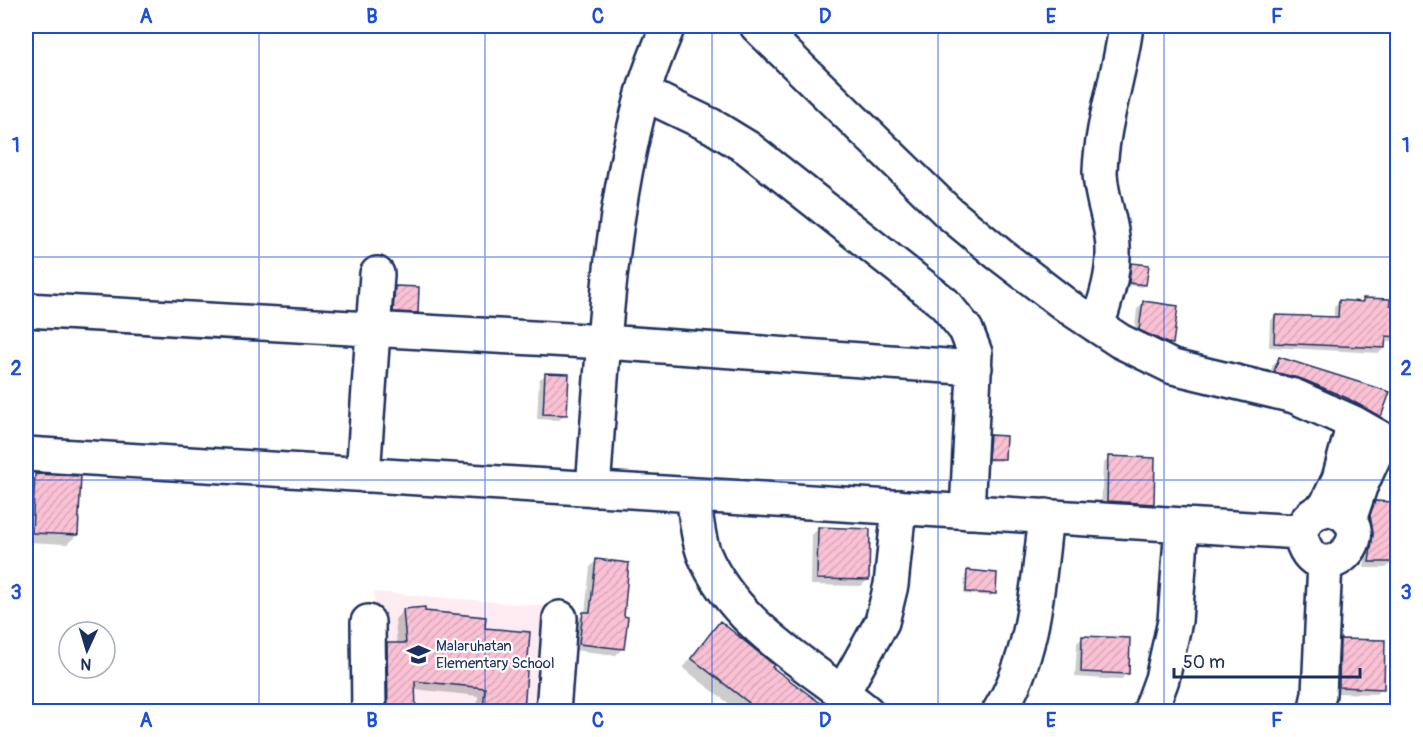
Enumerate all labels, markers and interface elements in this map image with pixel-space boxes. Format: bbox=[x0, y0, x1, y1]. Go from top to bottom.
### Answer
text: A bbox=[140, 4, 153, 29]
text: B bbox=[366, 4, 378, 29]
text: C bbox=[592, 4, 604, 29]
text: D bbox=[819, 4, 832, 29]
text: E bbox=[1046, 4, 1057, 29]
text: F bbox=[1271, 4, 1283, 29]
text: 1 bbox=[12, 133, 20, 158]
text: 1 bbox=[1402, 133, 1410, 158]
text: 2 bbox=[10, 356, 22, 381]
text: 2 bbox=[1400, 356, 1412, 381]
text: 3 bbox=[10, 580, 22, 605]
text: 3 bbox=[1400, 580, 1412, 605]
north arrow bbox=[57, 620, 117, 680]
place label: Malaruhatan Elementary School bbox=[436, 637, 555, 673]
scale bar bbox=[1174, 641, 1360, 679]
school or university icon: Malaruhatan Elementary School bbox=[405, 642, 431, 668]
text: 50 m bbox=[1183, 651, 1225, 674]
text: N bbox=[80, 654, 92, 674]
text: A bbox=[140, 708, 153, 733]
text: B bbox=[366, 708, 378, 733]
text: C bbox=[592, 708, 604, 733]
text: D bbox=[819, 708, 832, 733]
text: E bbox=[1046, 708, 1057, 733]
text: F bbox=[1271, 708, 1283, 733]

